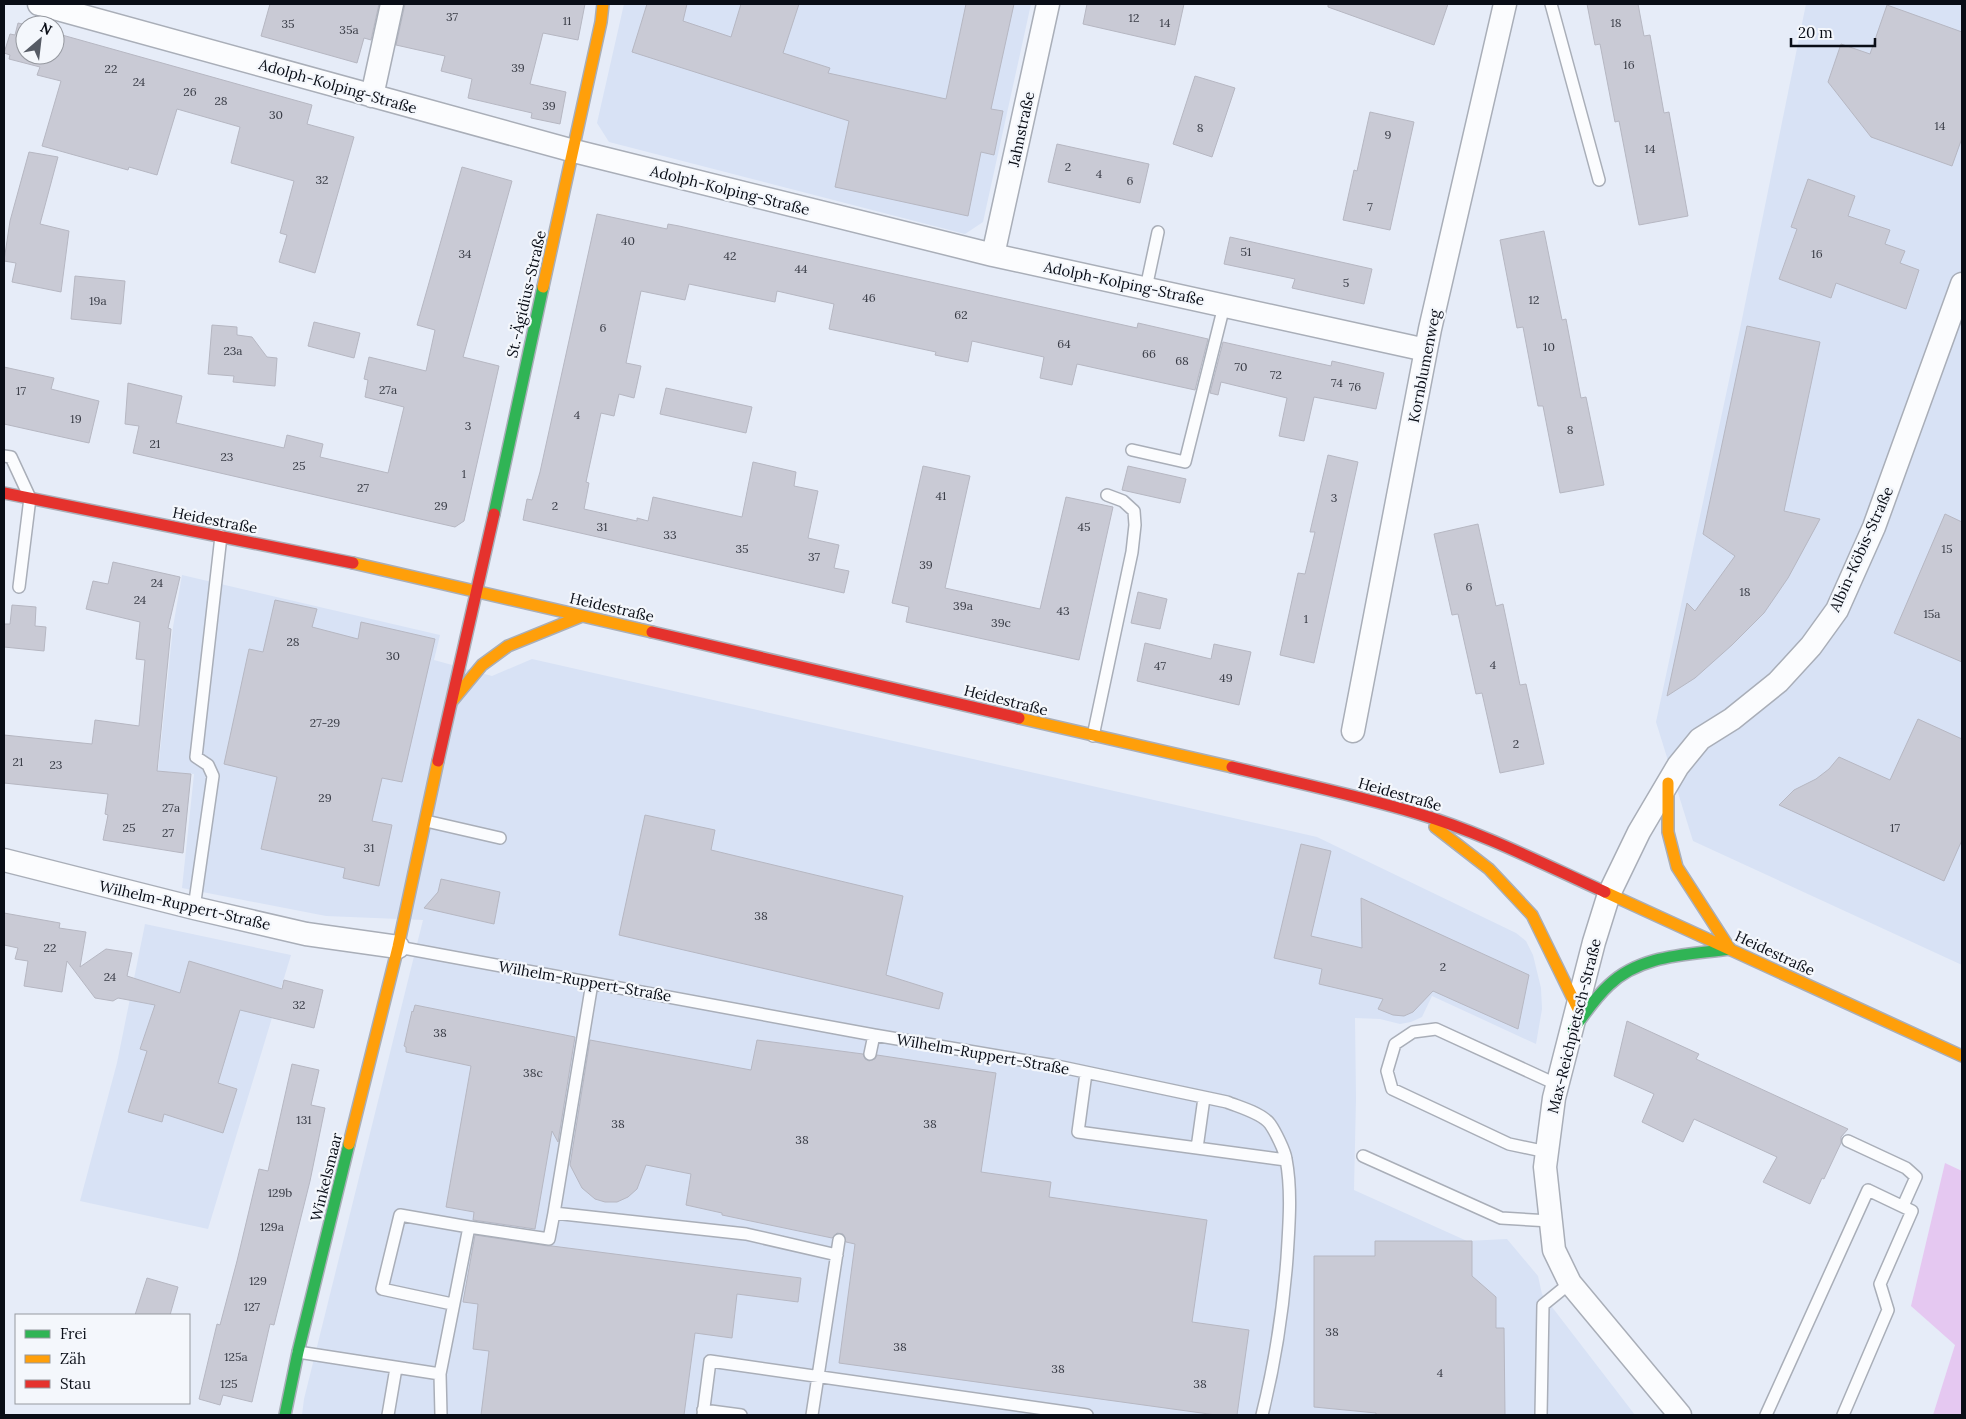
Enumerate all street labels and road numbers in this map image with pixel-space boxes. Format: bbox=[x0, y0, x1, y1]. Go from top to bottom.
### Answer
street label: Adolph-Kolping-Straße bbox=[256, 54, 419, 118]
street label: Jahnstraße bbox=[1004, 90, 1038, 169]
street label: Adolph-Kolping-Straße bbox=[647, 161, 812, 219]
street label: St.-Ägidius-Straße bbox=[502, 228, 550, 360]
street label: Adolph-Kolping-Straße bbox=[1041, 256, 1206, 309]
street label: Kornblumenweg bbox=[1404, 307, 1444, 424]
street label: Albin-Köbis-Straße bbox=[1824, 483, 1897, 616]
street label: Heidestraße bbox=[171, 502, 259, 538]
street label: Heidestraße bbox=[568, 588, 656, 626]
street label: Heidestraße bbox=[962, 680, 1050, 720]
street label: Heidestraße bbox=[1356, 773, 1444, 815]
street label: Wilhelm-Ruppert-Straße bbox=[97, 876, 273, 934]
street label: Heidestraße bbox=[1732, 926, 1818, 980]
street label: Max-Reichpietsch-Straße bbox=[1543, 936, 1605, 1116]
street label: Wilhelm-Ruppert-Straße bbox=[497, 956, 673, 1006]
street label: Wilhelm-Ruppert-Straße bbox=[895, 1029, 1071, 1079]
street label: Winkelsmaar bbox=[306, 1130, 346, 1223]

